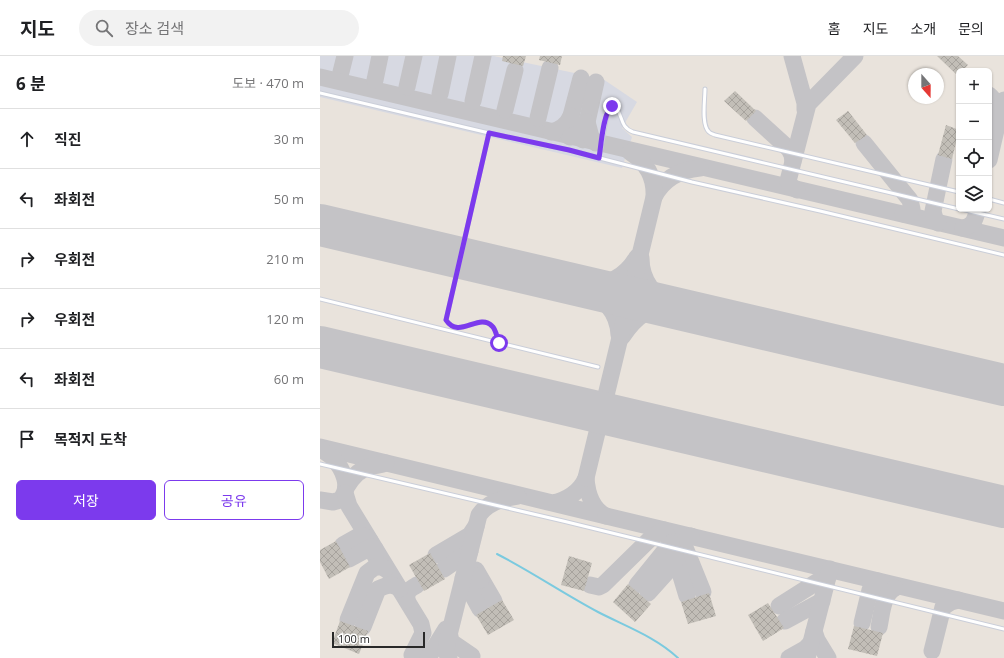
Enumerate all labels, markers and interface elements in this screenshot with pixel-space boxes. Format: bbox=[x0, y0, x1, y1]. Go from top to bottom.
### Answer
search box bbox=[79, 10, 359, 46]
text: 지도 bbox=[20, 16, 55, 42]
icon: search bbox=[93, 17, 115, 39]
text: 장소 검색 bbox=[125, 18, 184, 38]
text: 홈 bbox=[828, 19, 841, 38]
text: 지도 bbox=[863, 19, 888, 38]
text: 소개 bbox=[910, 19, 936, 38]
text: 문의 bbox=[958, 19, 984, 38]
north arrow bbox=[908, 68, 944, 104]
map controls bbox=[956, 68, 992, 212]
button: + bbox=[956, 68, 992, 104]
text: 6 분 bbox=[16, 72, 46, 95]
text: 도보 · 470 m bbox=[232, 74, 304, 92]
route end bbox=[603, 97, 621, 115]
button: − bbox=[956, 104, 992, 140]
icon: ahead bbox=[16, 128, 38, 150]
text: 직진 bbox=[54, 129, 82, 149]
text: 30 m bbox=[274, 130, 304, 148]
button: locate bbox=[956, 140, 992, 176]
button: layers bbox=[956, 176, 992, 212]
icon: left bbox=[16, 188, 38, 210]
text: 좌회전 bbox=[54, 189, 95, 209]
text: 50 m bbox=[274, 190, 304, 208]
icon: right bbox=[16, 248, 38, 270]
text: 우회전 bbox=[54, 249, 95, 269]
text: 210 m bbox=[266, 250, 304, 268]
icon: right bbox=[16, 308, 38, 330]
text: 우회전 bbox=[54, 309, 95, 329]
text: 120 m bbox=[266, 310, 304, 328]
route start bbox=[490, 334, 508, 352]
icon: left bbox=[16, 368, 38, 390]
text: 좌회전 bbox=[54, 369, 95, 389]
text: 60 m bbox=[274, 370, 304, 388]
icon: arrive bbox=[16, 428, 38, 450]
text: 목적지 도착 bbox=[54, 429, 127, 449]
button: 저장 bbox=[16, 480, 156, 520]
button: 공유 bbox=[164, 480, 304, 520]
scale bar bbox=[332, 630, 425, 649]
text: 100 m bbox=[338, 631, 370, 646]

